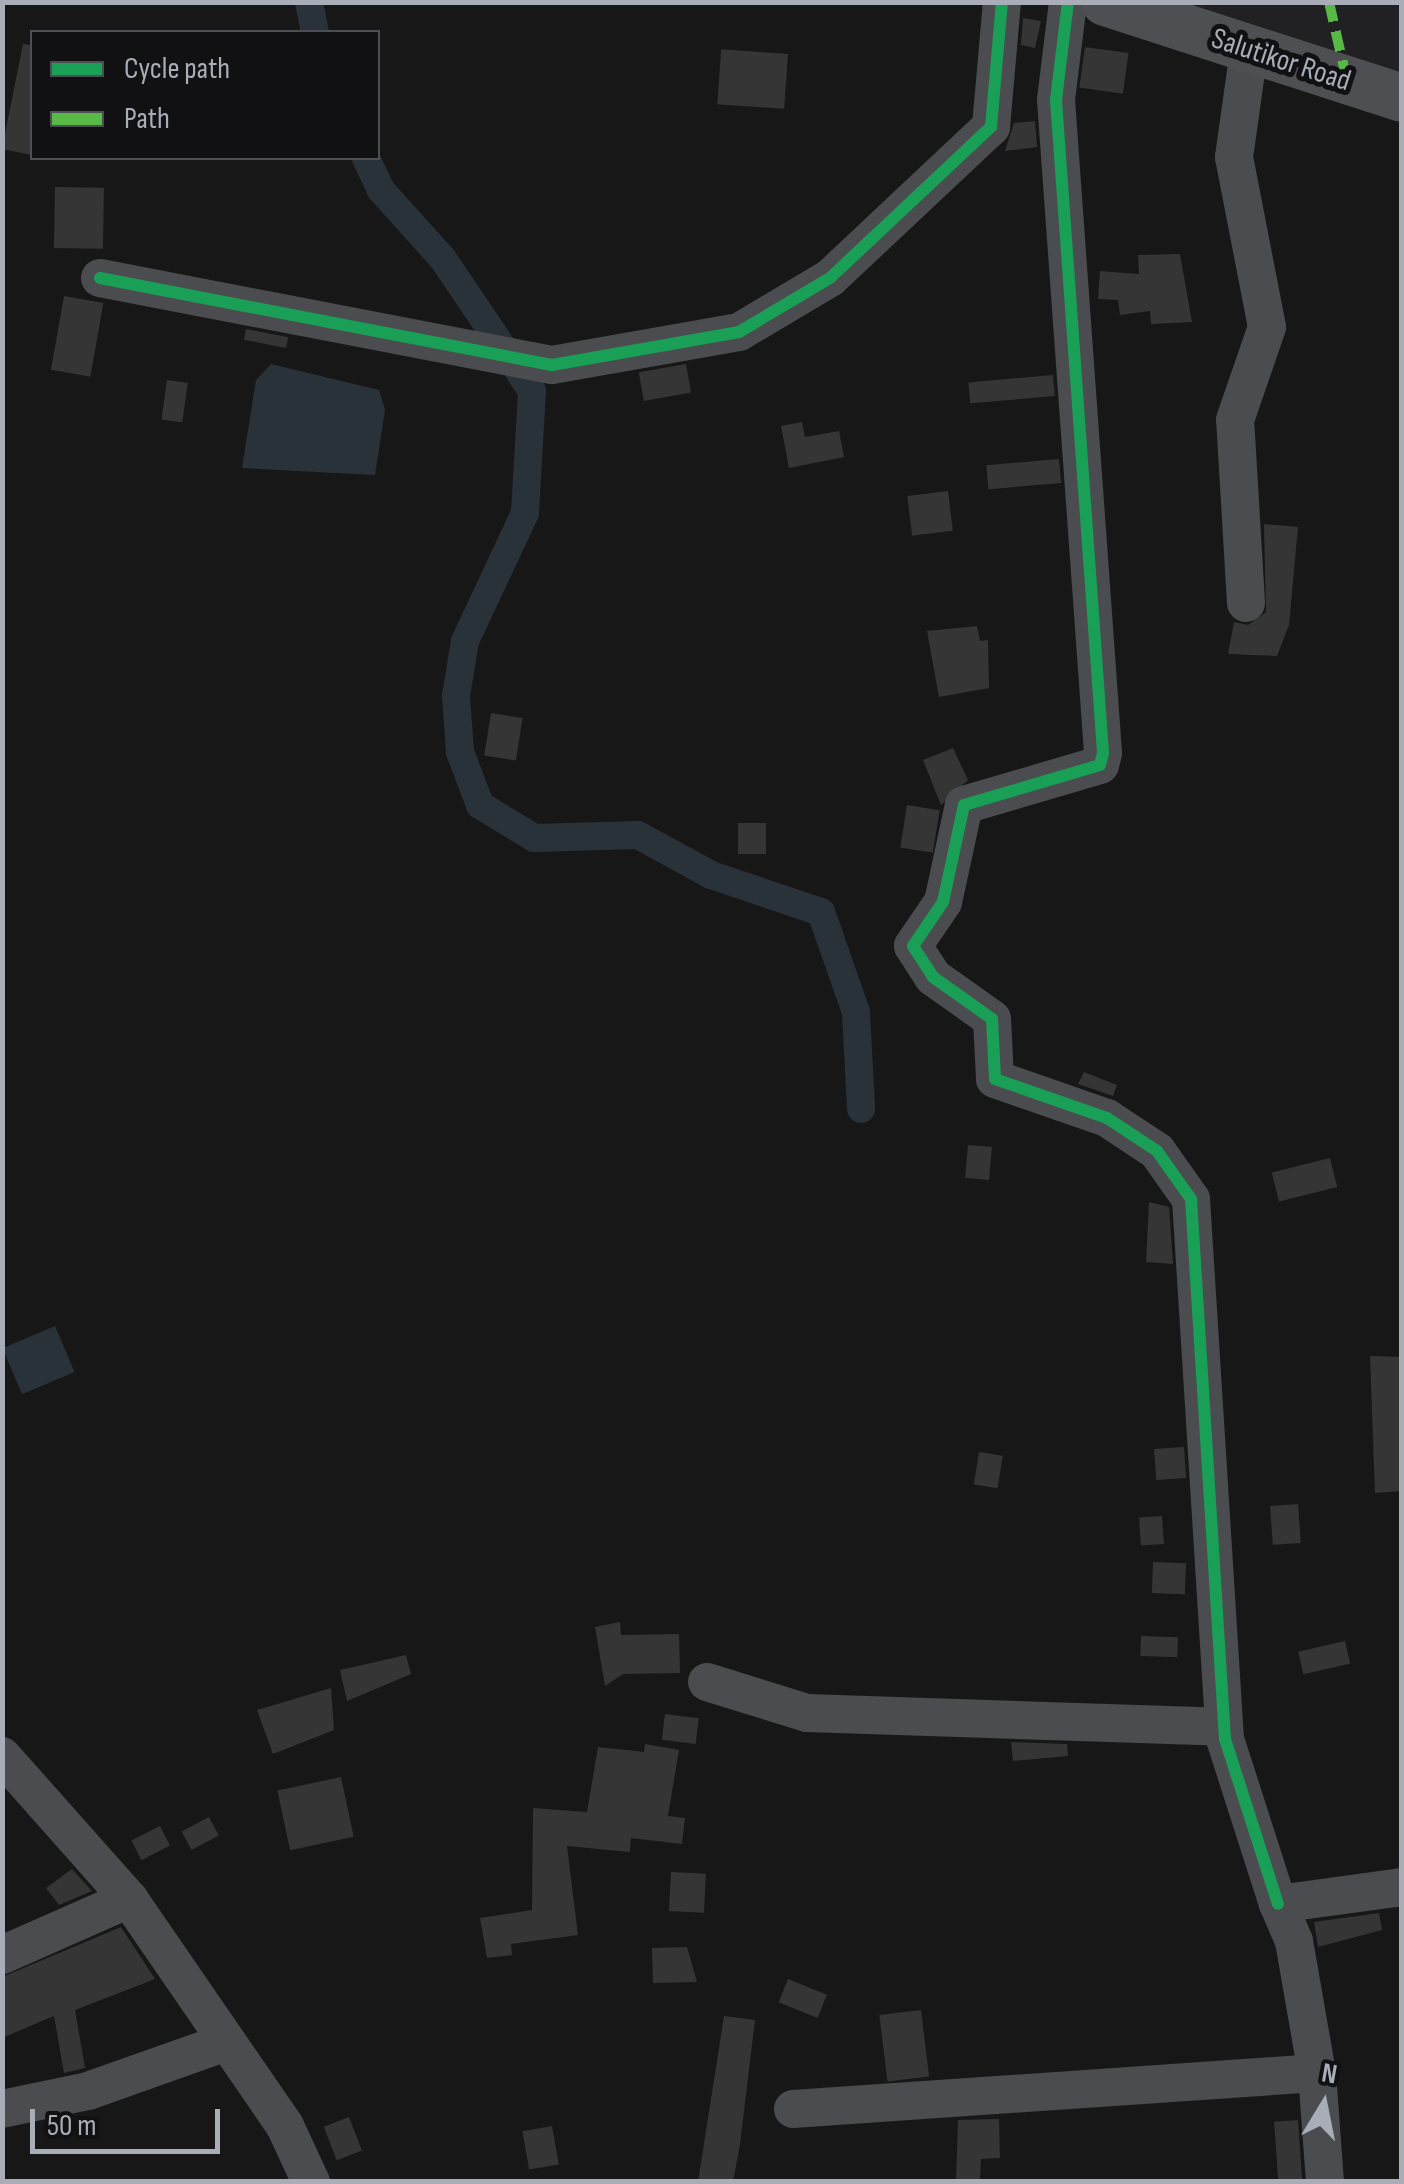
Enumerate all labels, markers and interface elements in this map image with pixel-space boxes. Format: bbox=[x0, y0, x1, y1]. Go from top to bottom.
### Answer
street label: Salutikor Road bbox=[1207, 21, 1355, 99]
legend bbox=[30, 30, 380, 160]
text: Cycle path bbox=[124, 51, 230, 87]
text: Path bbox=[124, 101, 170, 137]
north arrow bbox=[1274, 2054, 1374, 2154]
text: N bbox=[1319, 2056, 1340, 2092]
scale bar bbox=[35, 2089, 225, 2151]
text: 50 m bbox=[47, 2108, 96, 2144]

